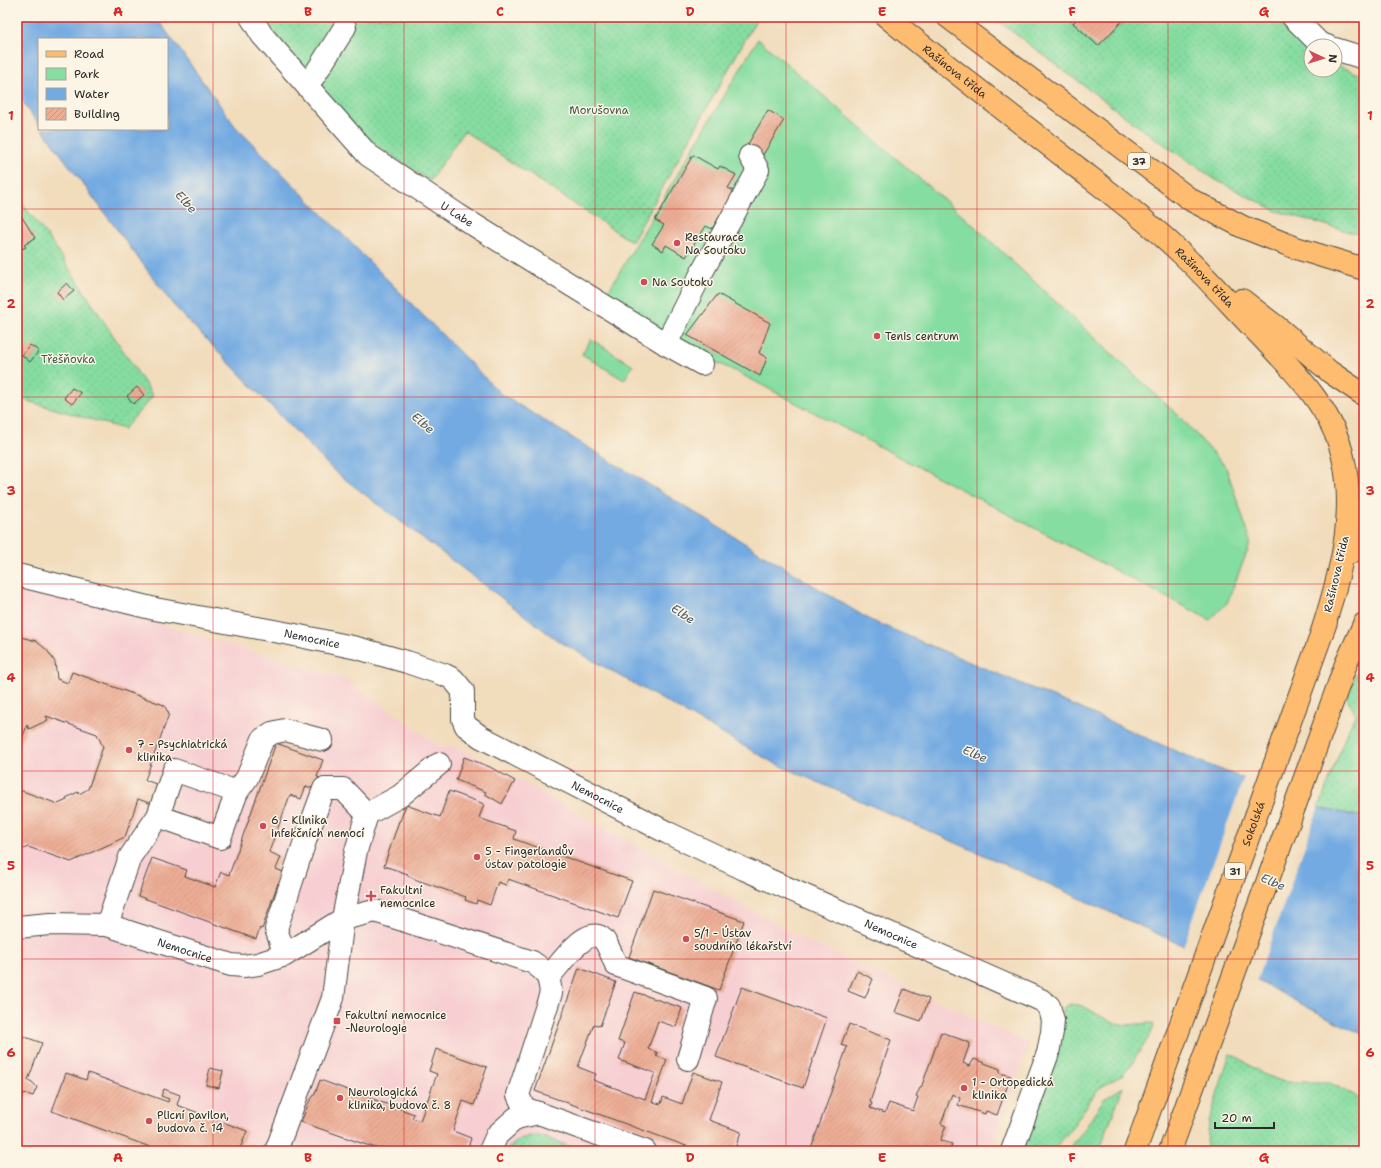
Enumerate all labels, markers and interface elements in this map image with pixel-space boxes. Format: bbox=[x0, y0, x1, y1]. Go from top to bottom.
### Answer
text: A bbox=[113, 3, 123, 20]
text: B bbox=[304, 3, 312, 20]
text: C bbox=[496, 3, 504, 20]
text: D bbox=[685, 3, 695, 20]
text: E bbox=[878, 3, 887, 20]
text: F bbox=[1068, 3, 1076, 20]
text: G bbox=[1259, 3, 1270, 20]
legend bbox=[38, 38, 168, 130]
north arrow bbox=[1303, 38, 1343, 78]
street label: Rašínova třída bbox=[919, 42, 990, 102]
text: Road bbox=[74, 46, 105, 62]
text: N bbox=[1325, 54, 1340, 64]
text: Park bbox=[74, 66, 100, 82]
text: Water bbox=[74, 86, 110, 102]
park label: Morušovna bbox=[569, 103, 629, 118]
text: Building bbox=[74, 106, 120, 122]
text: 1 bbox=[8, 107, 14, 124]
text: 1 bbox=[1367, 107, 1373, 124]
road number: 37 bbox=[1128, 153, 1150, 169]
water label: Elbe bbox=[172, 187, 201, 217]
street label: U Labe bbox=[437, 198, 476, 231]
place label: Restaurace Na Soutoku bbox=[685, 230, 746, 258]
marker: Restaurace Na Soutoku bbox=[672, 238, 682, 248]
street label: Rašínova třída bbox=[1172, 244, 1237, 311]
place label: Na Soutoku bbox=[652, 275, 713, 290]
marker: Na Soutoku bbox=[639, 277, 649, 287]
text: 2 bbox=[6, 295, 16, 312]
text: 2 bbox=[1365, 295, 1375, 312]
place label: Tenis centrum bbox=[885, 329, 959, 344]
marker: Tenis centrum bbox=[872, 331, 882, 341]
park label: Třešňovka bbox=[41, 352, 95, 367]
water label: Elbe bbox=[408, 409, 438, 437]
text: 3 bbox=[6, 482, 16, 499]
text: 3 bbox=[1365, 482, 1375, 499]
street label: Rašínova třída bbox=[1320, 534, 1353, 614]
water label: Elbe bbox=[668, 600, 698, 628]
street label: Nemocnice bbox=[283, 626, 341, 652]
text: 4 bbox=[6, 669, 16, 686]
text: 4 bbox=[1365, 669, 1375, 686]
place label: 7 - Psychiatrická klinika bbox=[137, 737, 228, 765]
water label: Elbe bbox=[960, 742, 990, 766]
marker: 7 - Psychiatrická klinika bbox=[124, 745, 134, 755]
street label: Nemocnice bbox=[569, 778, 626, 817]
street label: Sokolská bbox=[1239, 799, 1269, 848]
place label: 6 - Klinika infekčních nemocí bbox=[271, 813, 364, 841]
marker: 6 - Klinika infekčních nemocí bbox=[258, 821, 268, 831]
place label: 5 - Fingerlandův ústav patologie bbox=[485, 844, 574, 872]
marker: 5 - Fingerlandův ústav patologie bbox=[472, 852, 482, 862]
text: 5 bbox=[7, 857, 15, 874]
text: 5 bbox=[1366, 857, 1374, 874]
road number: 31 bbox=[1225, 863, 1245, 879]
water label: Elbe bbox=[1258, 870, 1288, 894]
place label: Fakultní nemocnice bbox=[380, 883, 435, 911]
marker: Fakultní nemocnice bbox=[365, 890, 377, 902]
street label: Nemocnice bbox=[862, 916, 920, 953]
place label: 5/1 - Ústav soudního lékařství bbox=[694, 925, 792, 954]
marker: 5/1 - Ústav soudního lékařství bbox=[681, 934, 691, 944]
street label: Nemocnice bbox=[155, 935, 214, 966]
place label: Fakultní nemocnice -Neurologie bbox=[345, 1008, 447, 1036]
marker: Fakultní nemocnice -Neurologie bbox=[332, 1016, 342, 1026]
text: 6 bbox=[6, 1044, 16, 1061]
text: 6 bbox=[1365, 1044, 1375, 1061]
place label: 1 - Ortopedická klinika bbox=[972, 1075, 1054, 1103]
marker: 1 - Ortopedická klinika bbox=[959, 1083, 969, 1093]
place label: Neurologická klinika, budova č. 8 bbox=[348, 1085, 451, 1113]
marker: Neurologická klinika, budova č. 8 bbox=[335, 1093, 345, 1103]
scale bar bbox=[1215, 1104, 1274, 1130]
place label: Plicní pavilon, budova č. 14 bbox=[157, 1108, 229, 1136]
text: 20 m bbox=[1221, 1110, 1252, 1126]
marker: Plicní pavilon, budova č. 14 bbox=[144, 1116, 154, 1126]
text: A bbox=[113, 1149, 123, 1166]
text: B bbox=[304, 1149, 312, 1166]
text: C bbox=[496, 1149, 504, 1166]
text: D bbox=[685, 1149, 695, 1166]
text: E bbox=[878, 1149, 887, 1166]
text: F bbox=[1068, 1149, 1076, 1166]
text: G bbox=[1259, 1149, 1270, 1166]

